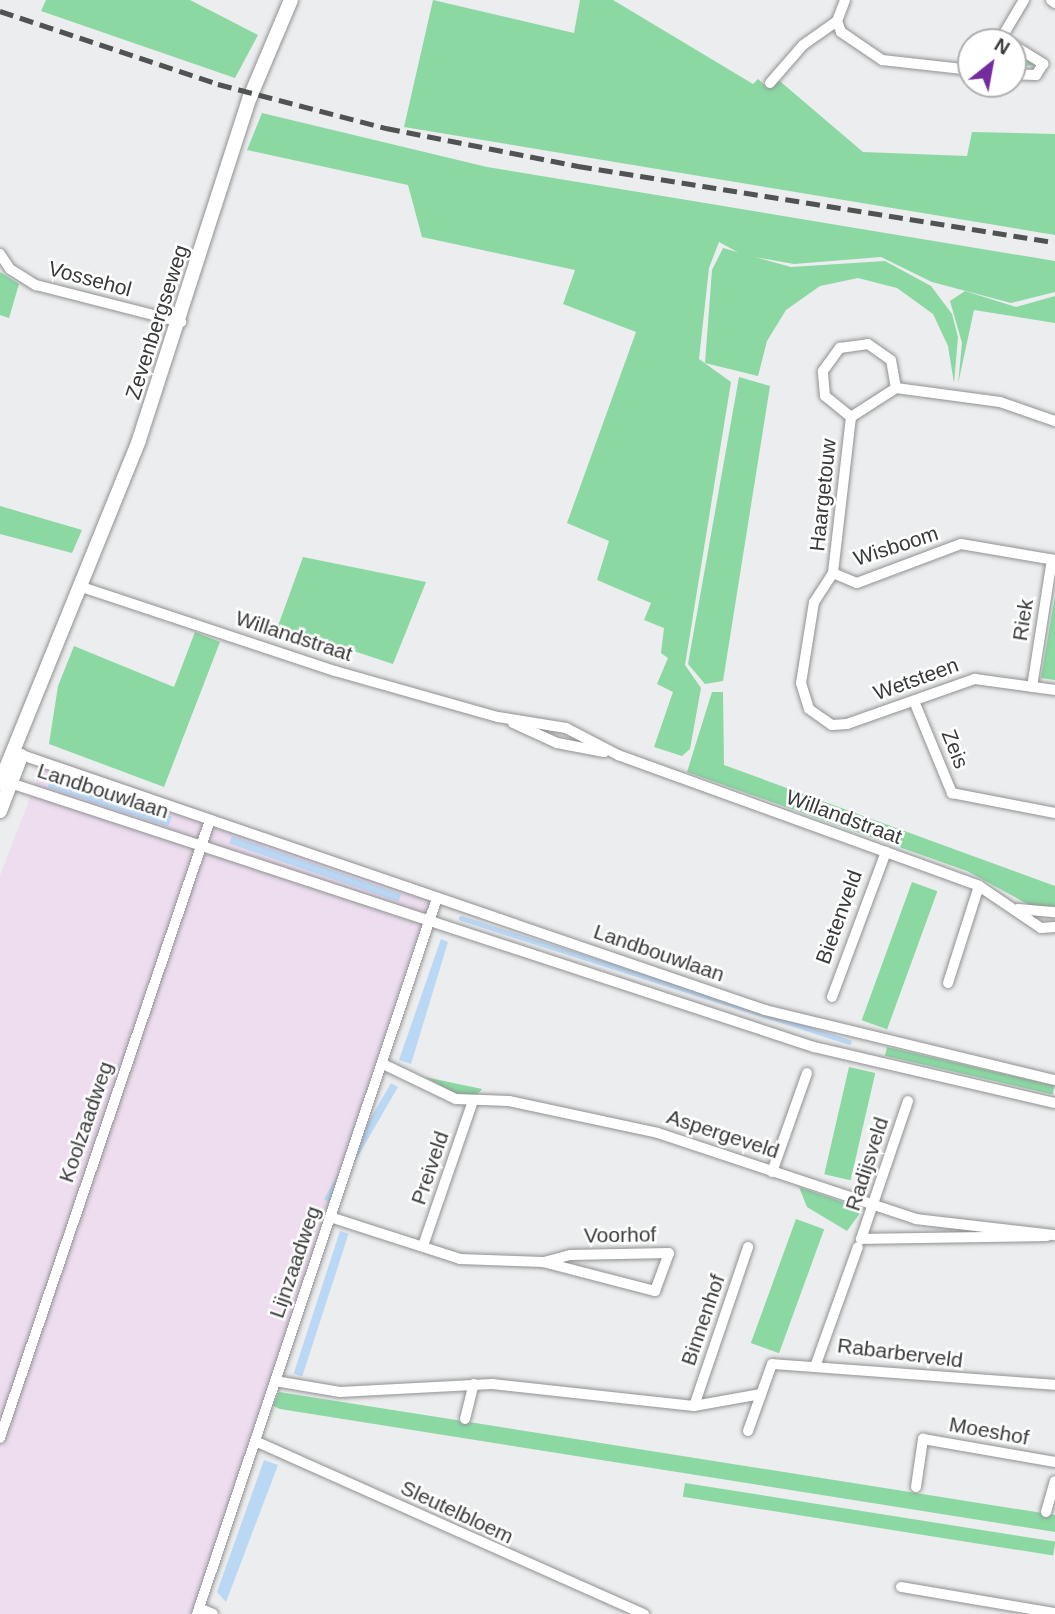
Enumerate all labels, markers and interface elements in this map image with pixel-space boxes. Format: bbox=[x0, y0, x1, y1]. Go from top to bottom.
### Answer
north arrow bbox=[957, 28, 1027, 98]
text: N bbox=[991, 34, 1013, 59]
street label: Zevenbergseweg bbox=[120, 241, 194, 403]
street label: Vossehol bbox=[46, 256, 134, 302]
street label: Haargetouw bbox=[805, 437, 841, 553]
street label: Wisboom bbox=[850, 520, 942, 572]
street label: Riek bbox=[1007, 597, 1039, 643]
street label: Willandstraat bbox=[232, 605, 356, 667]
street label: Wetsteen bbox=[870, 652, 962, 706]
street label: Zeis bbox=[936, 726, 974, 772]
street label: Landbouwlaan bbox=[34, 758, 172, 824]
street label: Willandstraat bbox=[783, 784, 905, 850]
street label: Bietenveld bbox=[810, 867, 868, 967]
street label: Landbouwlaan bbox=[590, 919, 728, 987]
street label: Koolzaadweg bbox=[54, 1058, 118, 1186]
street label: Aspergeveld bbox=[664, 1104, 782, 1164]
street label: Radijsveld bbox=[840, 1114, 894, 1214]
street label: Preiveld bbox=[406, 1128, 454, 1208]
street label: Lijnzaadweg bbox=[264, 1203, 326, 1321]
street label: Voorhof bbox=[584, 1222, 656, 1248]
street label: Binnenhof bbox=[676, 1271, 730, 1369]
street label: Rabarberveld bbox=[836, 1333, 964, 1373]
street label: Moeshof bbox=[947, 1412, 1031, 1450]
street label: Sleutelbloem bbox=[397, 1475, 517, 1549]

